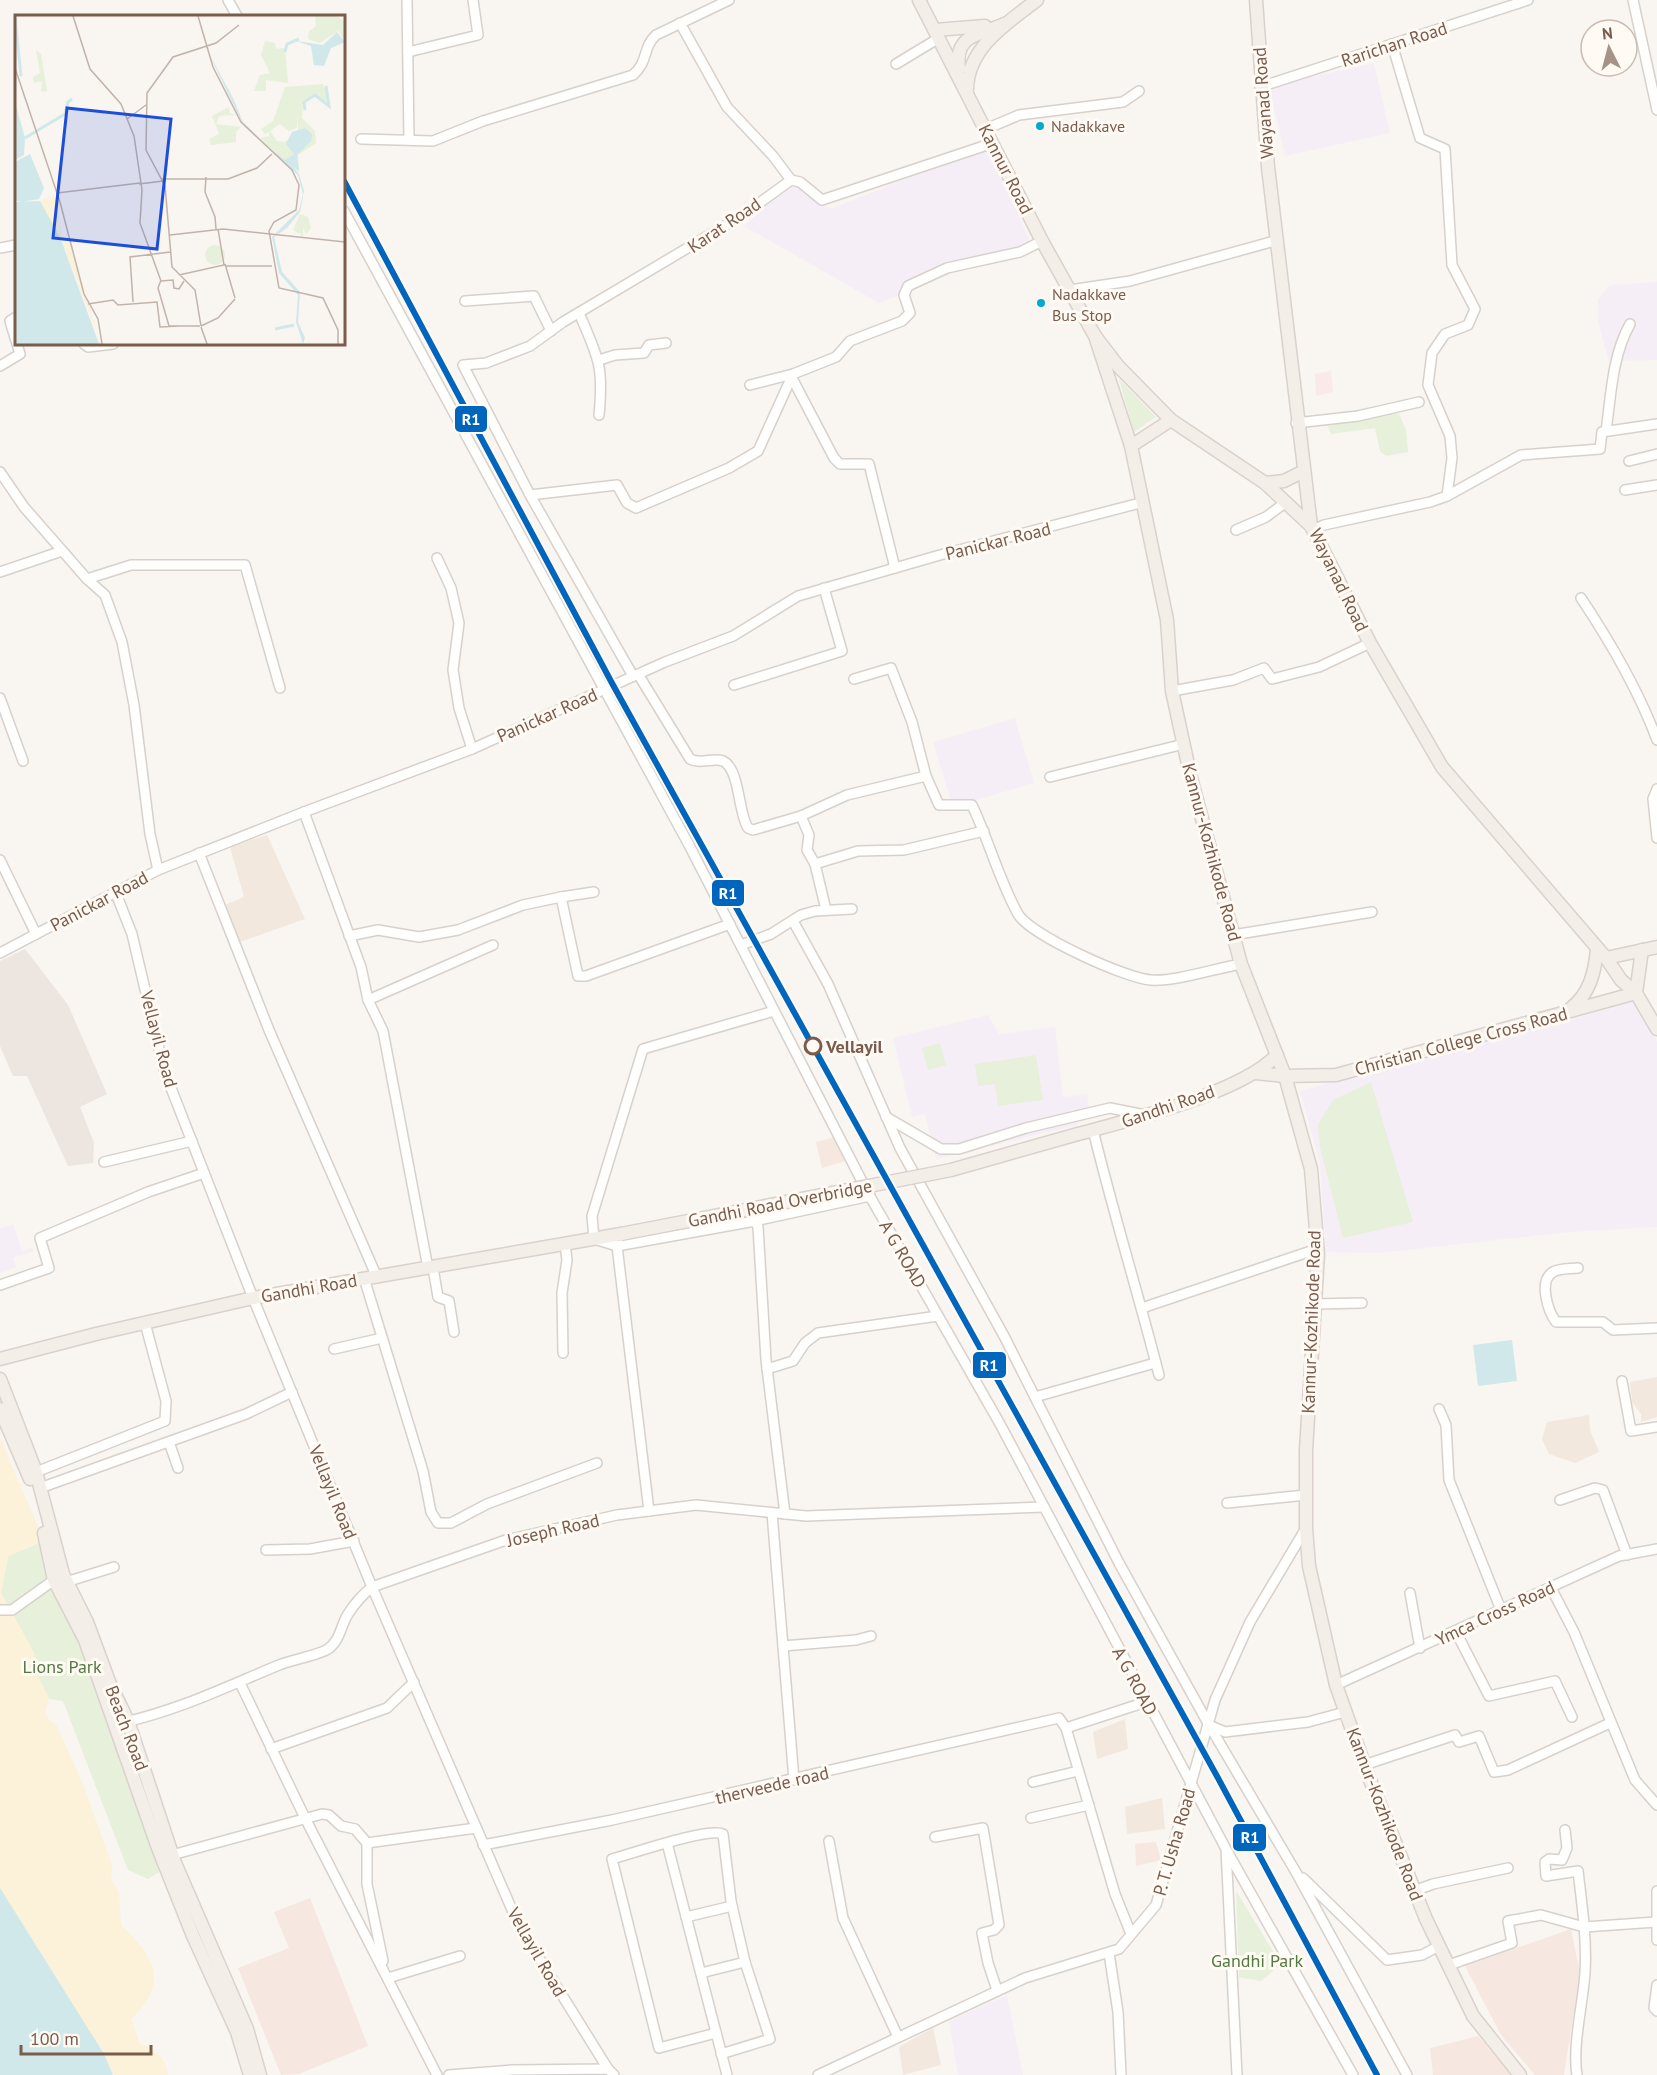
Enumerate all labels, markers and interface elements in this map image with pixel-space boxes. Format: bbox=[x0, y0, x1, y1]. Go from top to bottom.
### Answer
inset map bbox=[15, 15, 345, 345]
street label: Rarichan Road bbox=[1338, 16, 1450, 72]
north arrow bbox=[1579, 18, 1639, 78]
text: N bbox=[1601, 23, 1614, 44]
street label: Wayanad Road bbox=[1248, 46, 1278, 160]
place label: Nadakkave bbox=[1051, 116, 1125, 136]
street label: Kannur Road bbox=[974, 120, 1038, 218]
marker: Nadakkave bbox=[1034, 120, 1046, 132]
street label: Karat Road bbox=[683, 192, 765, 258]
place label: Nadakkave Bus Stop bbox=[1052, 284, 1126, 325]
marker: Nadakkave Bus Stop bbox=[1035, 297, 1047, 309]
line badge: R1 bbox=[454, 405, 488, 433]
text: R1 bbox=[462, 409, 480, 429]
street label: Panickar Road bbox=[943, 517, 1053, 565]
street label: Wayanad Road bbox=[1304, 525, 1374, 635]
street label: Panickar Road bbox=[493, 683, 601, 747]
street label: Kannur-Kozhikode Road bbox=[1177, 760, 1247, 944]
street label: Panickar Road bbox=[46, 866, 152, 936]
line badge: R1 bbox=[711, 879, 745, 907]
text: R1 bbox=[719, 883, 737, 903]
street label: Vellayil Road bbox=[135, 987, 183, 1090]
street label: Christian College Cross Road bbox=[1352, 1002, 1570, 1080]
place label: Vellayil bbox=[825, 1035, 884, 1058]
marker: Vellayil bbox=[804, 1037, 822, 1055]
street label: Gandhi Road bbox=[1118, 1079, 1218, 1133]
street label: Gandhi Road Overbridge bbox=[686, 1174, 874, 1232]
street label: A G ROAD bbox=[874, 1216, 932, 1292]
street label: Kannur-Kozhikode Road bbox=[1296, 1230, 1326, 1414]
street label: Gandhi Road bbox=[259, 1268, 359, 1308]
line badge: R1 bbox=[972, 1351, 1007, 1379]
text: R1 bbox=[980, 1355, 998, 1375]
street label: Vellayil Road bbox=[303, 1441, 362, 1542]
street label: Joseph Road bbox=[504, 1508, 601, 1552]
street label: Ymca Cross Road bbox=[1432, 1575, 1558, 1651]
street label: A G ROAD bbox=[1107, 1643, 1163, 1719]
park label: Lions Park bbox=[22, 1655, 102, 1678]
street label: Beach Road bbox=[100, 1682, 154, 1774]
street label: Kannur-Kozhikode Road bbox=[1341, 1724, 1429, 1904]
street label: therveede road bbox=[713, 1761, 831, 1809]
street label: P. T. Usha Road bbox=[1148, 1786, 1200, 1898]
line badge: R1 bbox=[1232, 1823, 1267, 1852]
text: R1 bbox=[1241, 1827, 1259, 1847]
street label: Vellayil Road bbox=[502, 1902, 572, 2001]
park label: Gandhi Park bbox=[1211, 1949, 1303, 1972]
scale bar bbox=[21, 2018, 152, 2056]
text: 100 m bbox=[30, 2027, 79, 2050]

